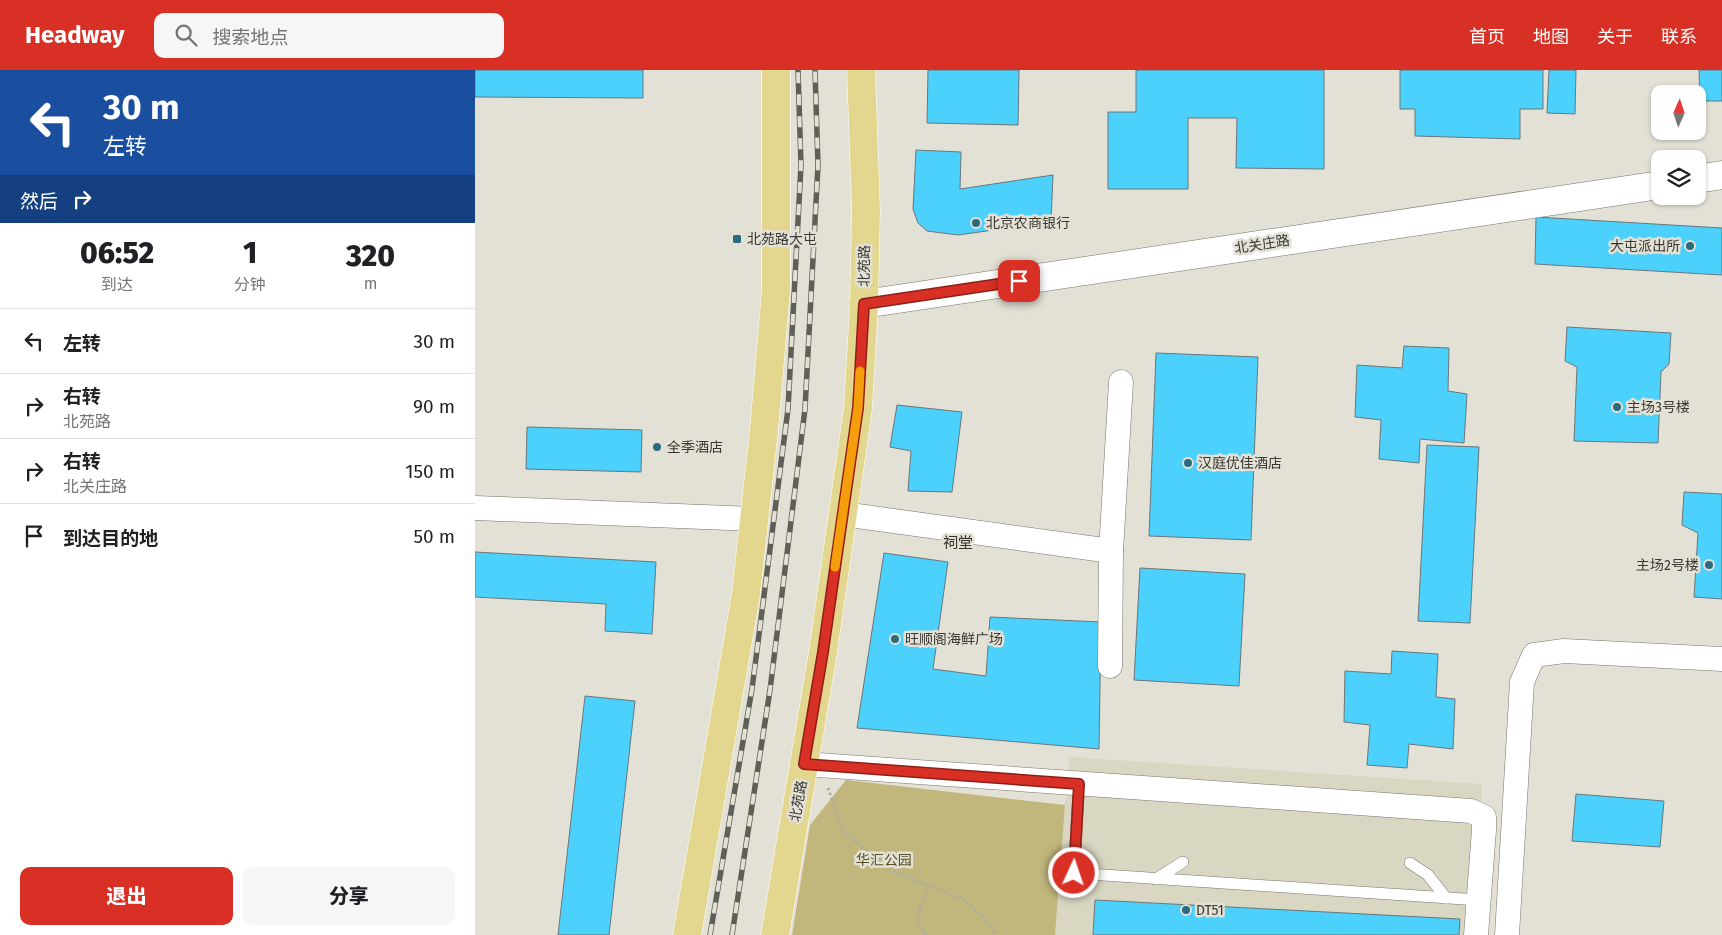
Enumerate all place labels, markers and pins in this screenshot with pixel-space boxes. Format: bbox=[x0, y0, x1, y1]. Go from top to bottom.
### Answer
place label: 北京农商银行 bbox=[986, 215, 1070, 232]
marker: 北京农商银行 bbox=[970, 217, 982, 229]
place label: 北苑路大屯 bbox=[747, 231, 817, 248]
marker: 北苑路大屯 bbox=[731, 233, 743, 245]
place label: 大屯派出所 bbox=[1610, 238, 1680, 255]
marker: 大屯派出所 bbox=[1684, 240, 1696, 252]
pin bbox=[998, 260, 1040, 302]
place label: 主场3号楼 bbox=[1627, 399, 1690, 416]
marker: 主场3号楼 bbox=[1611, 401, 1623, 413]
place label: 全季酒店 bbox=[667, 439, 723, 456]
marker: 全季酒店 bbox=[651, 441, 663, 453]
place label: 汉庭优佳酒店 bbox=[1198, 455, 1282, 472]
marker: 汉庭优佳酒店 bbox=[1182, 457, 1194, 469]
place label: 主场2号楼 bbox=[1636, 557, 1699, 574]
marker: 主场2号楼 bbox=[1703, 559, 1715, 571]
place label: 旺顺阁海鲜广场 bbox=[905, 631, 1003, 648]
marker: 旺顺阁海鲜广场 bbox=[889, 633, 901, 645]
place label: DT51 bbox=[1196, 902, 1224, 919]
marker: DT51 bbox=[1180, 904, 1192, 916]

